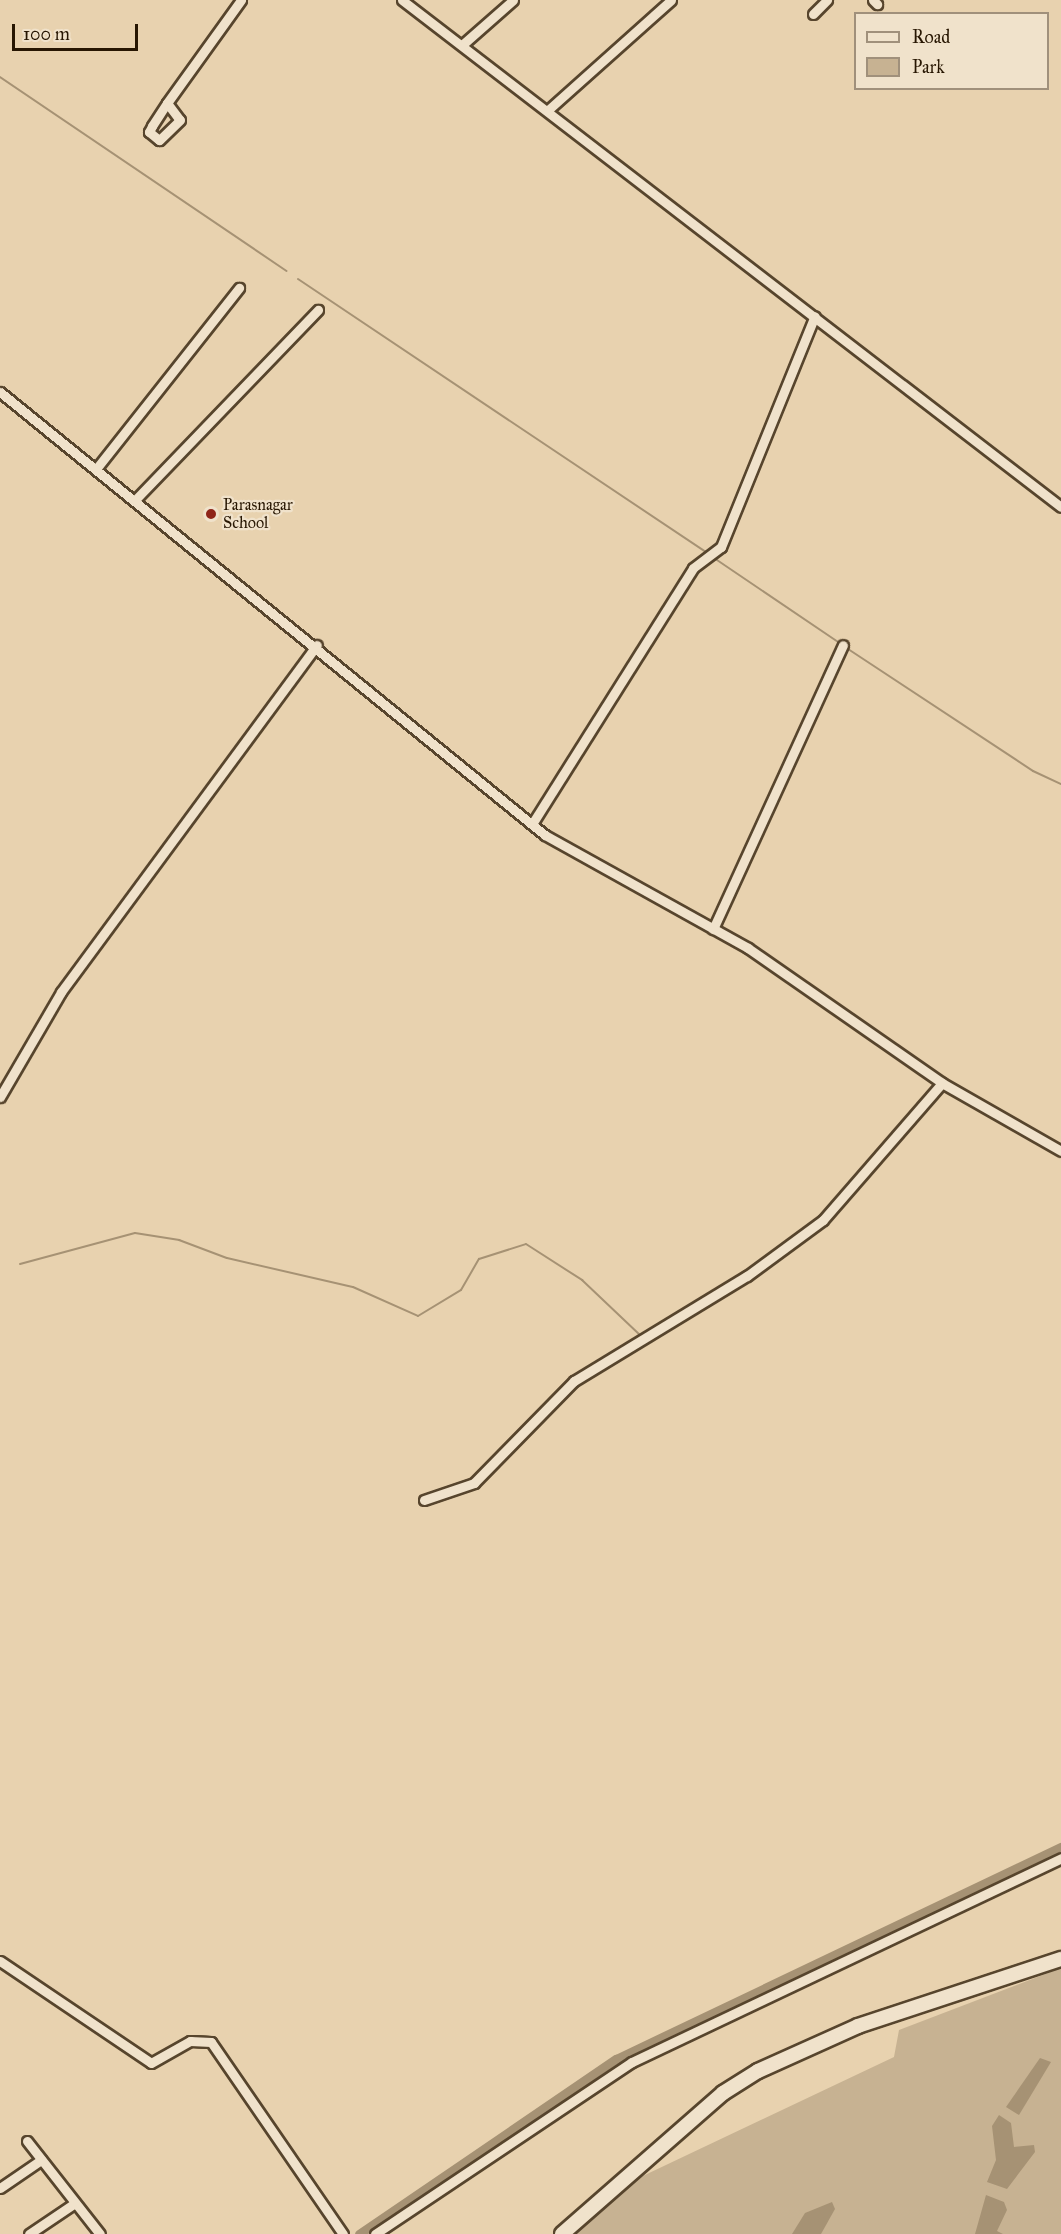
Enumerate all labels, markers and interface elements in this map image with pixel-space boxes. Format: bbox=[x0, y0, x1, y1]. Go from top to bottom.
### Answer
scale bar bbox=[15, 12, 141, 50]
legend bbox=[854, 12, 1049, 90]
text: 100 m bbox=[23, 23, 70, 45]
text: Road bbox=[912, 26, 950, 48]
text: Park bbox=[912, 56, 945, 78]
place label: Parasnagar School bbox=[223, 495, 293, 533]
marker: Parasnagar School bbox=[204, 507, 218, 521]

